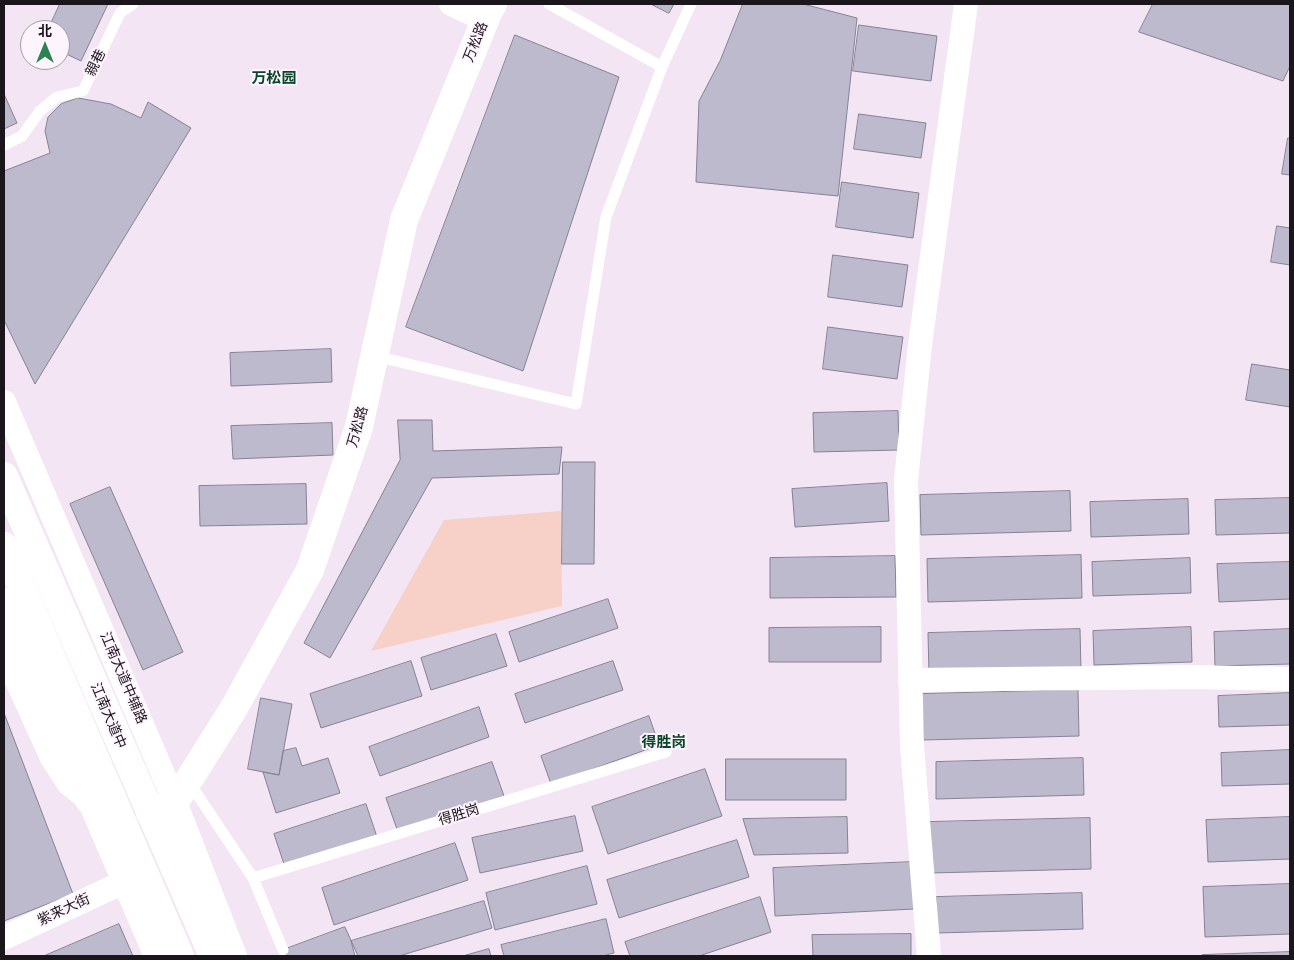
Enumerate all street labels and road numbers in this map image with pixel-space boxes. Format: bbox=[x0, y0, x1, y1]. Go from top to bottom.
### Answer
street label: 万松路 bbox=[460, 19, 492, 65]
street label: 親巷 bbox=[82, 47, 110, 79]
street label: 万松路 bbox=[344, 404, 372, 450]
street label: 江南大道中辅路 bbox=[96, 630, 150, 726]
street label: 江南大道中 bbox=[87, 681, 129, 751]
street label: 得胜岗 bbox=[436, 801, 482, 829]
street label: 紫来大街 bbox=[35, 891, 93, 929]

